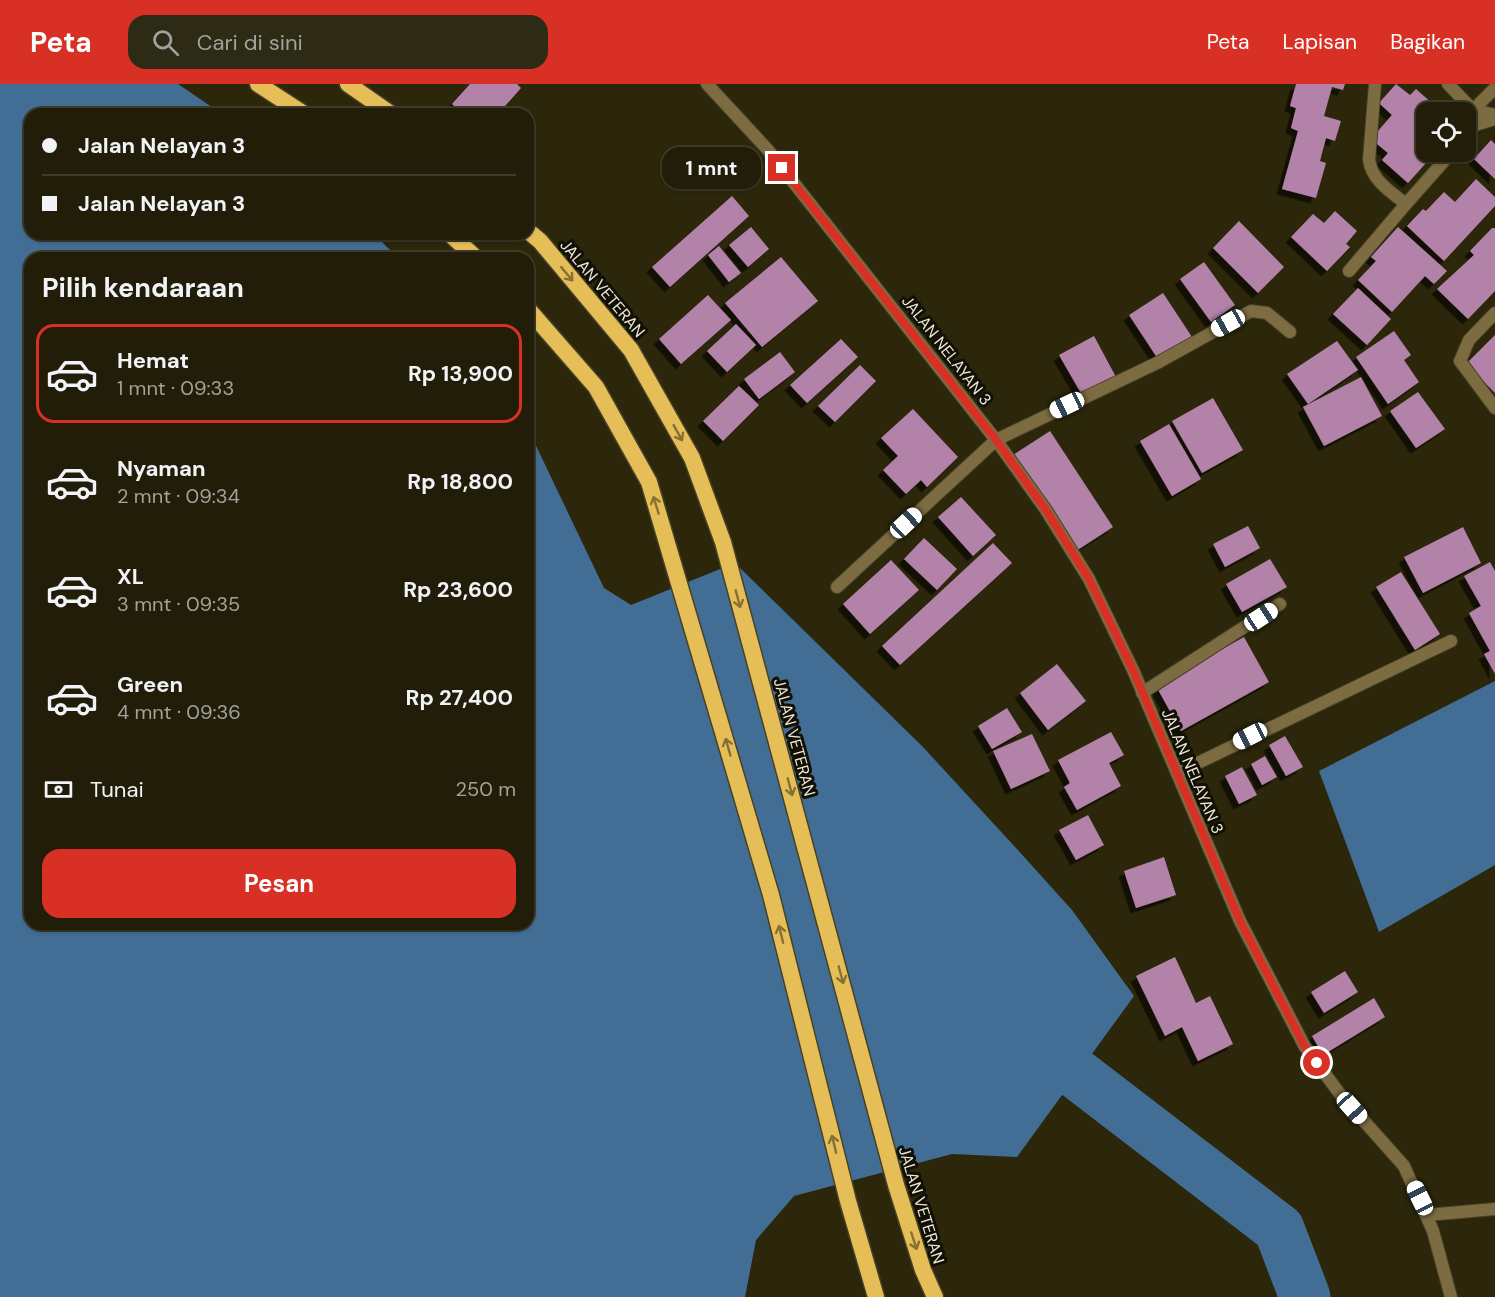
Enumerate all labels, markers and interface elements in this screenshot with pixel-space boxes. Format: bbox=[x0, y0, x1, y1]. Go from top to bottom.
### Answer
search box bbox=[128, 15, 548, 69]
text: Peta bbox=[30, 24, 92, 61]
icon: search bbox=[149, 26, 182, 59]
text: Cari di sini bbox=[197, 28, 303, 57]
text: Peta bbox=[1207, 28, 1249, 56]
text: Lapisan bbox=[1282, 28, 1357, 56]
text: Bagikan bbox=[1390, 28, 1465, 56]
map controls bbox=[1416, 102, 1476, 162]
button: locate bbox=[1416, 102, 1476, 162]
text: Jalan Nelayan 3 bbox=[78, 131, 245, 160]
callout: 1 mnt bbox=[662, 147, 761, 189]
route end bbox=[768, 154, 795, 181]
text: 1 mnt bbox=[686, 155, 737, 181]
text: Jalan Nelayan 3 bbox=[78, 189, 245, 218]
street label: JALAN VETERAN bbox=[556, 235, 650, 342]
one-way arrow bbox=[561, 266, 574, 282]
text: Pilih kendaraan bbox=[42, 270, 244, 305]
street label: JALAN NELAYAN 3 bbox=[897, 291, 996, 410]
car bbox=[1208, 306, 1248, 340]
text: Hemat bbox=[117, 346, 189, 375]
icon: car bbox=[45, 347, 99, 401]
text: Rp 13,900 bbox=[408, 359, 513, 388]
text: 1 mnt · 09:33 bbox=[117, 375, 234, 401]
car bbox=[1047, 389, 1087, 421]
one-way arrow bbox=[672, 424, 684, 441]
text: Nyaman bbox=[117, 454, 206, 483]
icon: car bbox=[45, 455, 99, 509]
text: Rp 18,800 bbox=[407, 467, 513, 496]
text: 2 mnt · 09:34 bbox=[117, 483, 240, 509]
one-way arrow bbox=[650, 496, 661, 515]
car bbox=[887, 504, 925, 542]
text: XL bbox=[117, 562, 144, 591]
icon: car bbox=[45, 563, 99, 617]
text: Rp 23,600 bbox=[403, 575, 513, 604]
one-way arrow bbox=[733, 589, 745, 608]
text: 3 mnt · 09:35 bbox=[117, 591, 240, 617]
car bbox=[1241, 600, 1281, 634]
text: Green bbox=[117, 670, 183, 699]
icon: car bbox=[45, 671, 99, 725]
street label: JALAN VETERAN bbox=[769, 676, 820, 799]
text: Rp 27,400 bbox=[406, 683, 513, 712]
text: 4 mnt · 09:36 bbox=[117, 699, 241, 725]
street label: JALAN NELAYAN 3 bbox=[1157, 705, 1228, 837]
car bbox=[1230, 720, 1270, 752]
one-way arrow bbox=[722, 738, 733, 757]
icon: cash bbox=[42, 773, 75, 806]
text: Tunai bbox=[90, 775, 144, 804]
text: 250 m bbox=[455, 776, 516, 802]
one-way arrow bbox=[785, 777, 796, 796]
button: Pesan bbox=[42, 849, 516, 918]
one-way arrow bbox=[775, 925, 787, 944]
one-way arrow bbox=[835, 965, 847, 984]
route start bbox=[1303, 1049, 1330, 1076]
car bbox=[1333, 1089, 1371, 1127]
one-way arrow bbox=[827, 1135, 839, 1154]
street label: JALAN VETERAN bbox=[894, 1144, 949, 1266]
car bbox=[1404, 1178, 1436, 1218]
one-way arrow bbox=[909, 1231, 920, 1250]

